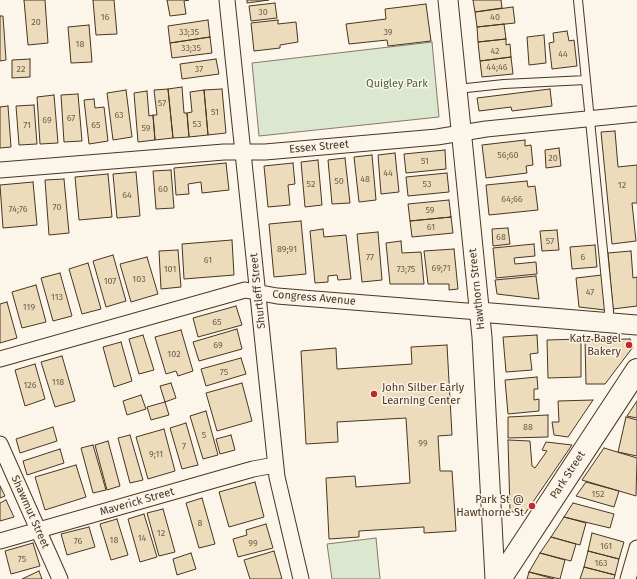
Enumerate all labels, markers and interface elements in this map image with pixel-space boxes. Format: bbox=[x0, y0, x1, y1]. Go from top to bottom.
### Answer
house number: 30 bbox=[258, 7, 268, 17]
house number: 16 bbox=[101, 12, 109, 22]
house number: 40 bbox=[490, 12, 500, 22]
house number: 20 bbox=[31, 17, 41, 27]
house number: 33;35 bbox=[179, 27, 199, 37]
house number: 39 bbox=[383, 27, 393, 37]
house number: 18 bbox=[76, 39, 84, 49]
house number: 33;35 bbox=[181, 43, 201, 53]
house number: 42 bbox=[490, 46, 500, 56]
house number: 44 bbox=[558, 49, 568, 59]
house number: 44;46 bbox=[486, 62, 508, 72]
house number: 22 bbox=[17, 64, 25, 74]
house number: 37 bbox=[195, 64, 203, 74]
park label: Quigley Park bbox=[366, 77, 428, 91]
house number: 57 bbox=[158, 98, 166, 108]
house number: 51 bbox=[211, 107, 219, 117]
house number: 63 bbox=[114, 110, 124, 120]
house number: 67 bbox=[67, 113, 75, 123]
house number: 69 bbox=[42, 115, 52, 125]
house number: 53 bbox=[193, 119, 201, 129]
house number: 71 bbox=[23, 120, 31, 130]
house number: 65 bbox=[91, 120, 101, 130]
house number: 59 bbox=[141, 123, 151, 133]
street label: Essex Street bbox=[289, 138, 349, 156]
house number: 56;60 bbox=[497, 150, 519, 160]
house number: 20 bbox=[548, 153, 558, 163]
house number: 51 bbox=[421, 156, 429, 166]
house number: 44 bbox=[383, 168, 393, 178]
house number: 48 bbox=[360, 174, 370, 184]
house number: 50 bbox=[334, 176, 344, 186]
house number: 52 bbox=[307, 179, 315, 189]
house number: 53 bbox=[423, 179, 431, 189]
house number: 12 bbox=[618, 180, 626, 190]
house number: 60 bbox=[158, 184, 168, 194]
house number: 64 bbox=[122, 190, 132, 200]
house number: 64;66 bbox=[501, 194, 523, 204]
house number: 70 bbox=[53, 202, 61, 212]
house number: 74;76 bbox=[9, 204, 27, 214]
house number: 59 bbox=[425, 205, 435, 215]
house number: 61 bbox=[427, 222, 435, 232]
house number: 68 bbox=[496, 232, 506, 242]
house number: 57 bbox=[546, 236, 554, 246]
house number: 89;91 bbox=[277, 244, 297, 254]
street label: Hawthorn Street bbox=[466, 248, 488, 330]
street label: Shurtleff Street bbox=[247, 252, 269, 330]
house number: 77 bbox=[366, 252, 374, 262]
house number: 6 bbox=[581, 252, 585, 262]
house number: 61 bbox=[204, 255, 212, 265]
house number: 69;71 bbox=[431, 263, 451, 273]
house number: 101 bbox=[164, 264, 176, 274]
house number: 73;75 bbox=[397, 264, 415, 274]
house number: 103 bbox=[132, 274, 146, 284]
house number: 107 bbox=[104, 276, 116, 286]
house number: 47 bbox=[586, 287, 594, 297]
street label: Congress Avenue bbox=[272, 288, 356, 308]
house number: 113 bbox=[51, 292, 63, 302]
house number: 119 bbox=[23, 302, 35, 312]
house number: 65 bbox=[212, 317, 222, 327]
place label: Katz Bagel Bakery bbox=[570, 332, 621, 358]
house number: 69 bbox=[213, 340, 223, 350]
marker: Katz Bagel Bakery bbox=[624, 340, 634, 350]
house number: 102 bbox=[167, 349, 181, 359]
house number: 75 bbox=[220, 367, 228, 377]
house number: 118 bbox=[52, 377, 64, 387]
house number: 126 bbox=[23, 380, 37, 390]
place label: John Silber Early Learning Center bbox=[382, 381, 464, 407]
marker: John Silber Early Learning Center bbox=[369, 389, 379, 399]
house number: 88 bbox=[523, 422, 533, 432]
house number: 5 bbox=[202, 430, 206, 440]
house number: 99 bbox=[418, 438, 428, 448]
house number: 7 bbox=[182, 441, 186, 451]
house number: 9;11 bbox=[149, 449, 163, 459]
street label: Park Street bbox=[548, 449, 588, 501]
street label: Shawmut Street bbox=[8, 473, 52, 551]
street label: Maverick Street bbox=[98, 485, 176, 519]
house number: 152 bbox=[592, 489, 604, 499]
place label: Park St @ Hawthorne St bbox=[456, 493, 524, 519]
marker: Park St @ Hawthorne St bbox=[527, 501, 537, 511]
house number: 8 bbox=[198, 518, 202, 528]
house number: 12 bbox=[157, 528, 165, 538]
house number: 14 bbox=[138, 533, 146, 543]
house number: 18 bbox=[110, 535, 118, 545]
house number: 76 bbox=[74, 536, 82, 546]
house number: 99 bbox=[248, 538, 258, 548]
house number: 161 bbox=[600, 541, 612, 551]
house number: 75 bbox=[18, 554, 26, 564]
house number: 163 bbox=[594, 558, 608, 568]

